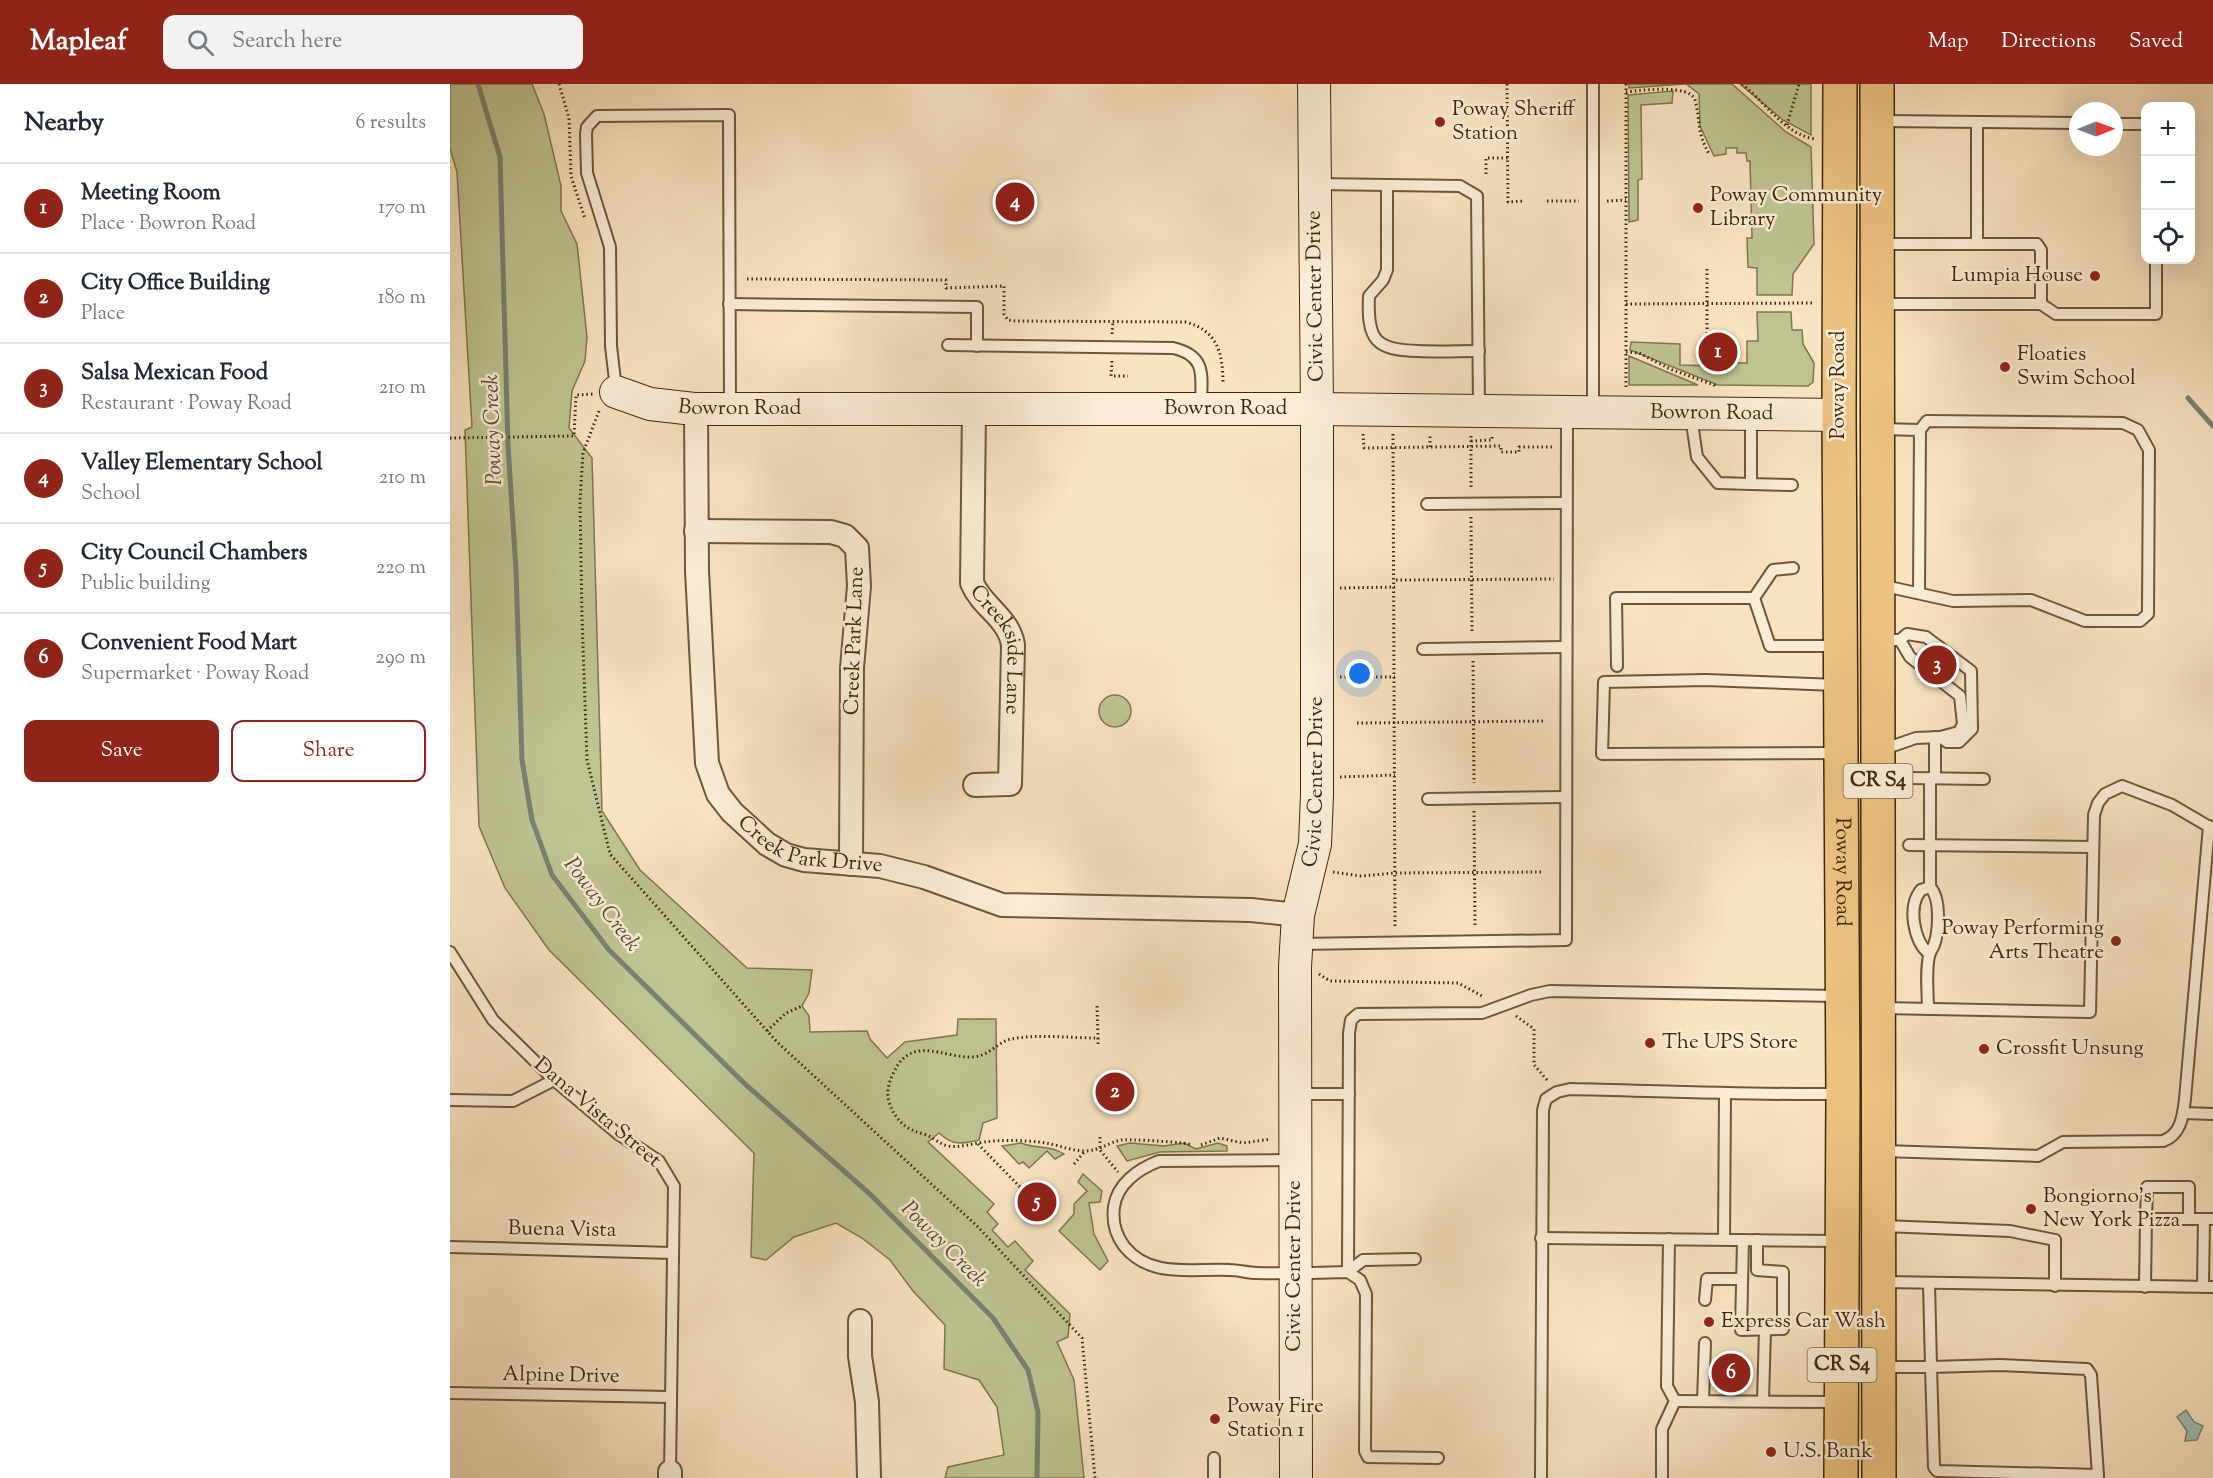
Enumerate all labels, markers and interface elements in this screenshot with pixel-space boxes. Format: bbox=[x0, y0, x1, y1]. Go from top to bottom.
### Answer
search box bbox=[163, 15, 583, 69]
text: Mapleaf bbox=[30, 22, 127, 62]
icon: search bbox=[184, 26, 217, 59]
text: Search here bbox=[232, 26, 342, 58]
text: Map bbox=[1928, 27, 1968, 57]
text: Directions bbox=[2001, 27, 2096, 57]
text: Saved bbox=[2129, 27, 2183, 57]
place label: Poway Sheriff Station bbox=[1452, 95, 1576, 149]
north arrow bbox=[2069, 102, 2123, 156]
map controls bbox=[2141, 102, 2195, 264]
button: + bbox=[2141, 102, 2195, 156]
text: Nearby bbox=[24, 105, 104, 142]
text: 6 results bbox=[356, 109, 426, 138]
marker: Poway Sheriff Station bbox=[1433, 115, 1447, 129]
button: − bbox=[2141, 156, 2195, 210]
text: Meeting Room bbox=[81, 178, 221, 210]
pin: 4 bbox=[996, 180, 1034, 224]
place label: Poway Community Library bbox=[1710, 181, 1883, 235]
text: 1 bbox=[40, 194, 47, 223]
text: 170 m bbox=[378, 194, 426, 223]
marker: Poway Community Library bbox=[1691, 201, 1705, 215]
text: Place · Bowron Road bbox=[81, 210, 256, 239]
street label: Civic Center Drive bbox=[1300, 210, 1332, 382]
button: locate bbox=[2141, 210, 2195, 264]
place label: Lumpia House bbox=[1951, 261, 2083, 291]
text: City Office Building bbox=[81, 268, 270, 300]
marker: Lumpia House bbox=[2088, 269, 2102, 283]
text: 2 bbox=[39, 284, 48, 313]
text: 180 m bbox=[378, 284, 426, 313]
text: Place bbox=[81, 300, 125, 329]
pin: 1 bbox=[1698, 330, 1738, 374]
street label: Poway Road bbox=[1824, 330, 1854, 440]
place label: Floaties Swim School bbox=[2017, 340, 2136, 394]
text: Salsa Mexican Food bbox=[81, 358, 268, 390]
marker: Floaties Swim School bbox=[1998, 360, 2012, 374]
text: 3 bbox=[39, 374, 48, 403]
text: 210 m bbox=[379, 374, 426, 403]
water label: Poway Creek bbox=[476, 374, 512, 486]
text: Restaurant · Poway Road bbox=[81, 390, 292, 419]
street label: Bowron Road bbox=[676, 392, 801, 424]
street label: Bowron Road bbox=[1164, 394, 1287, 424]
street label: Bowron Road bbox=[1650, 398, 1774, 429]
text: Valley Elementary School bbox=[81, 448, 323, 480]
text: 4 bbox=[38, 464, 49, 493]
text: 210 m bbox=[379, 464, 426, 493]
text: School bbox=[81, 480, 141, 509]
text: City Council Chambers bbox=[81, 538, 307, 570]
text: 5 bbox=[40, 554, 47, 583]
text: 220 m bbox=[376, 554, 426, 583]
street label: Creek Park Lane bbox=[837, 566, 873, 716]
text: Public building bbox=[81, 570, 211, 599]
street label: Creekside Lane bbox=[962, 579, 1028, 715]
text: Convenient Food Mart bbox=[81, 628, 297, 660]
pin: 3 bbox=[1918, 642, 1956, 688]
text: 6 bbox=[39, 644, 48, 673]
text: 290 m bbox=[376, 644, 426, 673]
your location bbox=[1345, 659, 1374, 688]
text: Supermarket · Poway Road bbox=[81, 660, 309, 689]
street label: Civic Center Drive bbox=[1295, 696, 1332, 871]
button: Save bbox=[24, 720, 219, 782]
button: Share bbox=[231, 720, 426, 782]
road number: CR S4 bbox=[1844, 764, 1912, 798]
street label: Creek Park Drive bbox=[730, 809, 883, 881]
street label: Poway Road bbox=[1826, 817, 1857, 927]
water label: Poway Creek bbox=[555, 851, 647, 959]
place label: Poway Performing Arts Theatre bbox=[1942, 914, 2104, 968]
marker: Poway Performing Arts Theatre bbox=[2109, 934, 2123, 948]
place label: The UPS Store bbox=[1662, 1028, 1798, 1058]
place label: Crossfit Unsung bbox=[1996, 1034, 2144, 1064]
marker: The UPS Store bbox=[1643, 1036, 1657, 1050]
marker: Crossfit Unsung bbox=[1977, 1042, 1991, 1056]
street label: Dana Vista Street bbox=[527, 1051, 667, 1175]
pin: 2 bbox=[1096, 1070, 1134, 1114]
pin: 5 bbox=[1018, 1180, 1056, 1224]
street label: Civic Center Drive bbox=[1280, 1180, 1310, 1352]
place label: Bongiorno's New York Pizza bbox=[2043, 1182, 2181, 1236]
water label: Poway Creek bbox=[892, 1194, 994, 1296]
marker: Bongiorno's New York Pizza bbox=[2024, 1202, 2038, 1216]
street label: Buena Vista bbox=[508, 1214, 617, 1246]
place label: Express Car Wash bbox=[1721, 1307, 1886, 1337]
marker: Express Car Wash bbox=[1702, 1315, 1716, 1329]
road number: CR S4 bbox=[1808, 1348, 1876, 1382]
pin: 6 bbox=[1712, 1350, 1750, 1396]
street label: Alpine Drive bbox=[502, 1360, 620, 1392]
place label: Poway Fire Station 1 bbox=[1227, 1392, 1324, 1446]
marker: Poway Fire Station 1 bbox=[1208, 1412, 1222, 1426]
place label: U.S. Bank bbox=[1783, 1437, 1873, 1467]
marker: U.S. Bank bbox=[1764, 1445, 1778, 1459]

